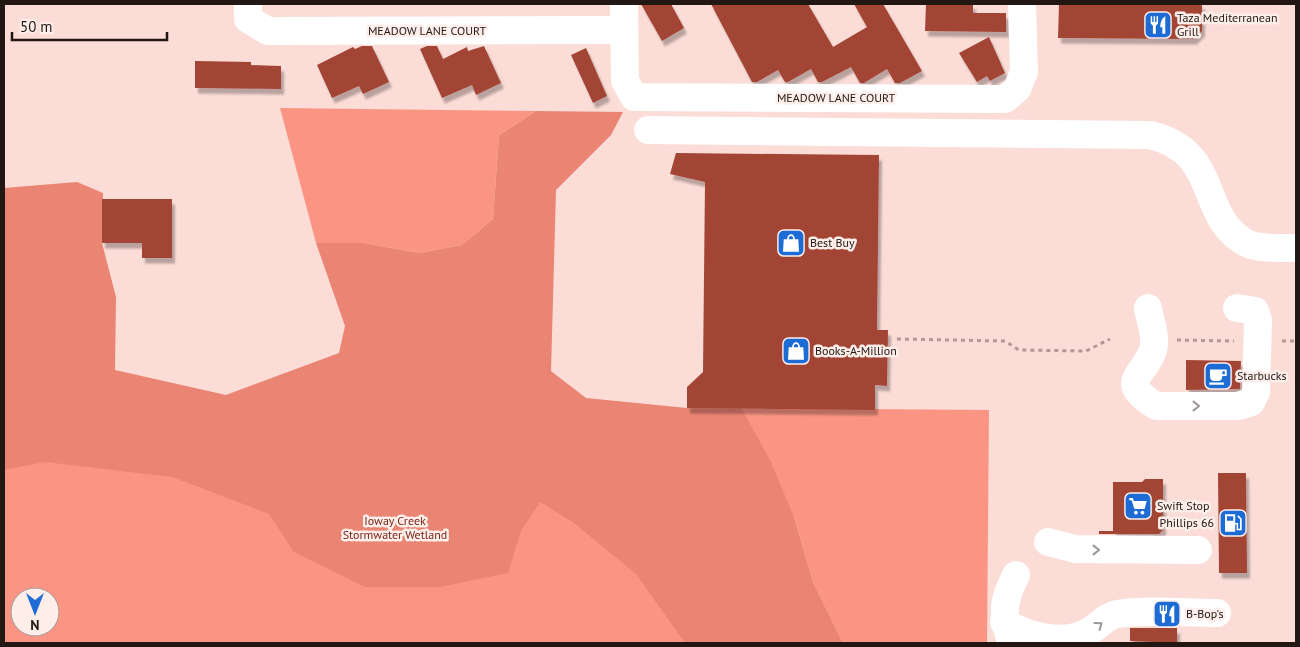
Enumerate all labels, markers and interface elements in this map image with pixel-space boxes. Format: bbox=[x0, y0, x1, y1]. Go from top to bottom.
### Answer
scale bar bbox=[12, 10, 168, 42]
restaurant icon: Taza Mediterranean Grill bbox=[1143, 10, 1173, 40]
place label: Taza Mediterranean Grill bbox=[1177, 10, 1277, 39]
text: 50 m bbox=[20, 17, 53, 36]
street label: MEADOW LANE COURT bbox=[368, 23, 486, 38]
street label: MEADOW LANE COURT bbox=[777, 90, 895, 105]
shop icon: Best Buy bbox=[776, 228, 806, 258]
place label: Best Buy bbox=[810, 235, 855, 250]
shop icon: Books-A-Million bbox=[781, 336, 811, 366]
place label: Books-A-Million bbox=[815, 343, 897, 358]
cafe icon: Starbucks bbox=[1203, 361, 1233, 391]
place label: Starbucks bbox=[1237, 368, 1287, 383]
one-way arrow bbox=[1193, 401, 1201, 411]
supermarket icon: Swift Stop bbox=[1123, 491, 1153, 521]
place label: Swift Stop bbox=[1157, 498, 1210, 513]
fuel station icon: Phillips 66 bbox=[1218, 508, 1248, 538]
park label: Ioway Creek Stormwater Wetland bbox=[343, 513, 447, 542]
place label: Phillips 66 bbox=[1159, 515, 1214, 530]
one-way arrow bbox=[1092, 544, 1100, 555]
north arrow bbox=[10, 587, 60, 637]
restaurant icon: B-Bop's bbox=[1152, 599, 1182, 629]
place label: B-Bop's bbox=[1186, 606, 1224, 621]
text: N bbox=[30, 616, 40, 634]
one-way arrow bbox=[1093, 622, 1103, 631]

